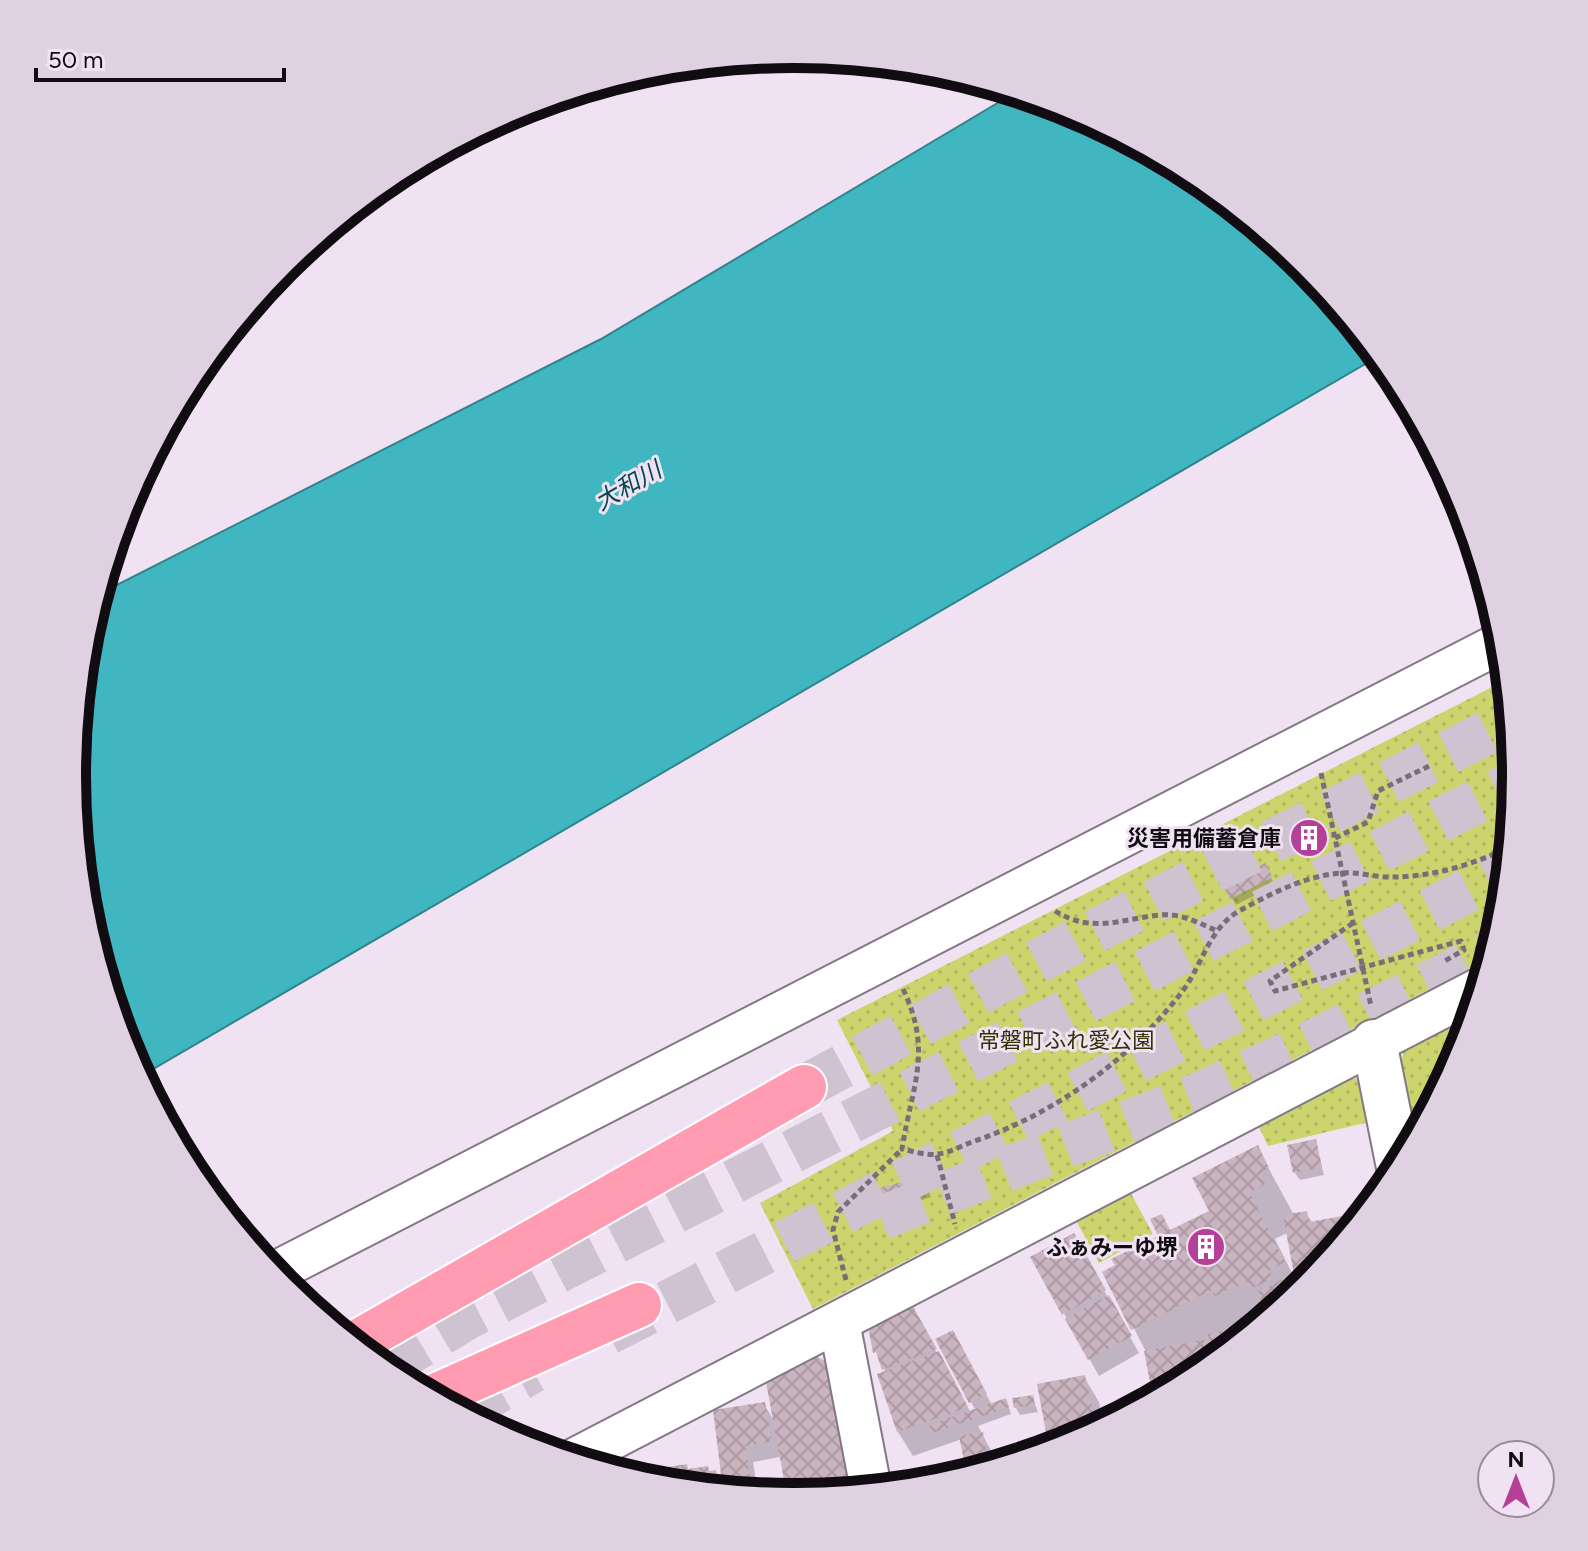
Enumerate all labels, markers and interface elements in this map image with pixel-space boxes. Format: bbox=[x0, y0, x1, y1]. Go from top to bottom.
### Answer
scale bar bbox=[36, 32, 284, 82]
text: 50 m bbox=[48, 45, 104, 74]
water label: 大和川 bbox=[589, 454, 669, 516]
building icon: 災害用備蓄倉庫 bbox=[1288, 817, 1330, 859]
place label: 災害用備蓄倉庫 bbox=[1127, 825, 1281, 852]
park label: 常磐町ふれ愛公園 bbox=[978, 1027, 1154, 1054]
building icon: ふぁみーゆ堺 bbox=[1185, 1226, 1227, 1268]
place label: ふぁみーゆ堺 bbox=[1046, 1234, 1178, 1261]
north arrow bbox=[1476, 1439, 1556, 1519]
text: N bbox=[1507, 1446, 1525, 1473]

